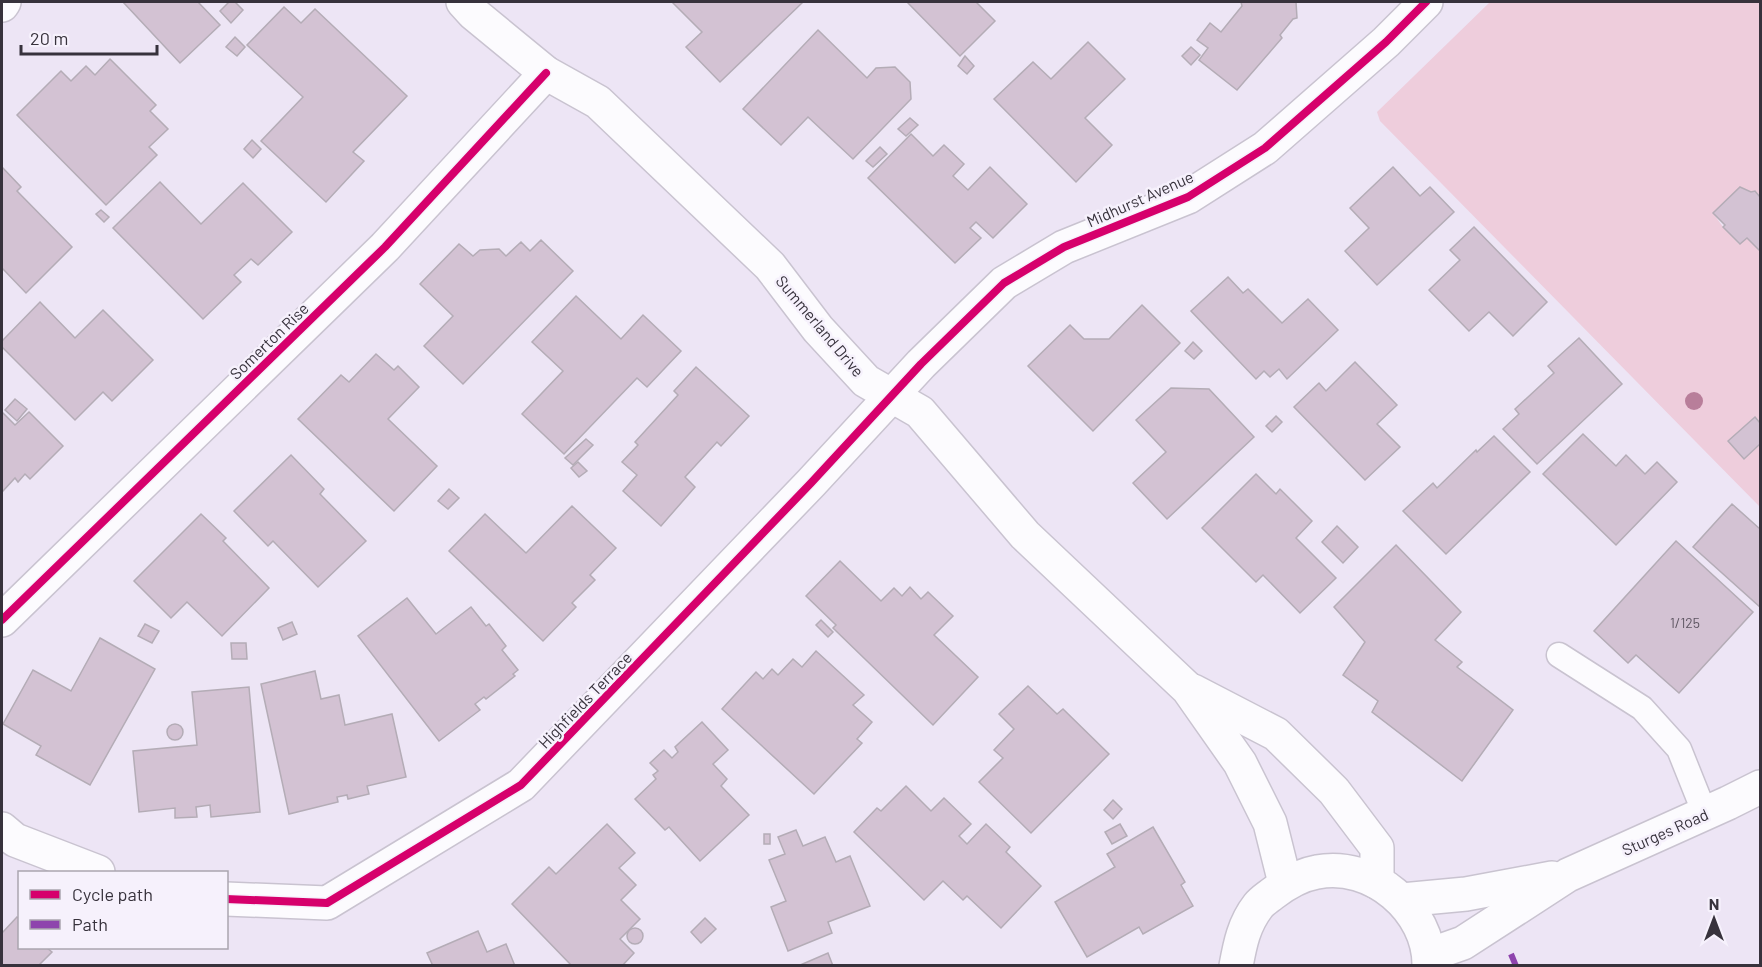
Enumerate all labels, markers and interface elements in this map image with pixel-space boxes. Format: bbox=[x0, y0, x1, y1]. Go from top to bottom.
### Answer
scale bar bbox=[21, 18, 158, 56]
text: 20 m bbox=[30, 27, 68, 49]
street label: Midhurst Avenue bbox=[1083, 167, 1196, 231]
street label: Summerland Drive bbox=[772, 271, 868, 380]
street label: Somerton Rise bbox=[225, 298, 312, 383]
house number: 1/125 bbox=[1670, 614, 1700, 631]
street label: Highfields Terrace bbox=[534, 648, 635, 752]
street label: Sturges Road bbox=[1619, 804, 1711, 859]
legend bbox=[18, 871, 228, 949]
text: Cycle path bbox=[72, 883, 153, 905]
north arrow bbox=[1684, 889, 1744, 949]
text: N bbox=[1709, 894, 1719, 913]
text: Path bbox=[72, 913, 108, 935]

